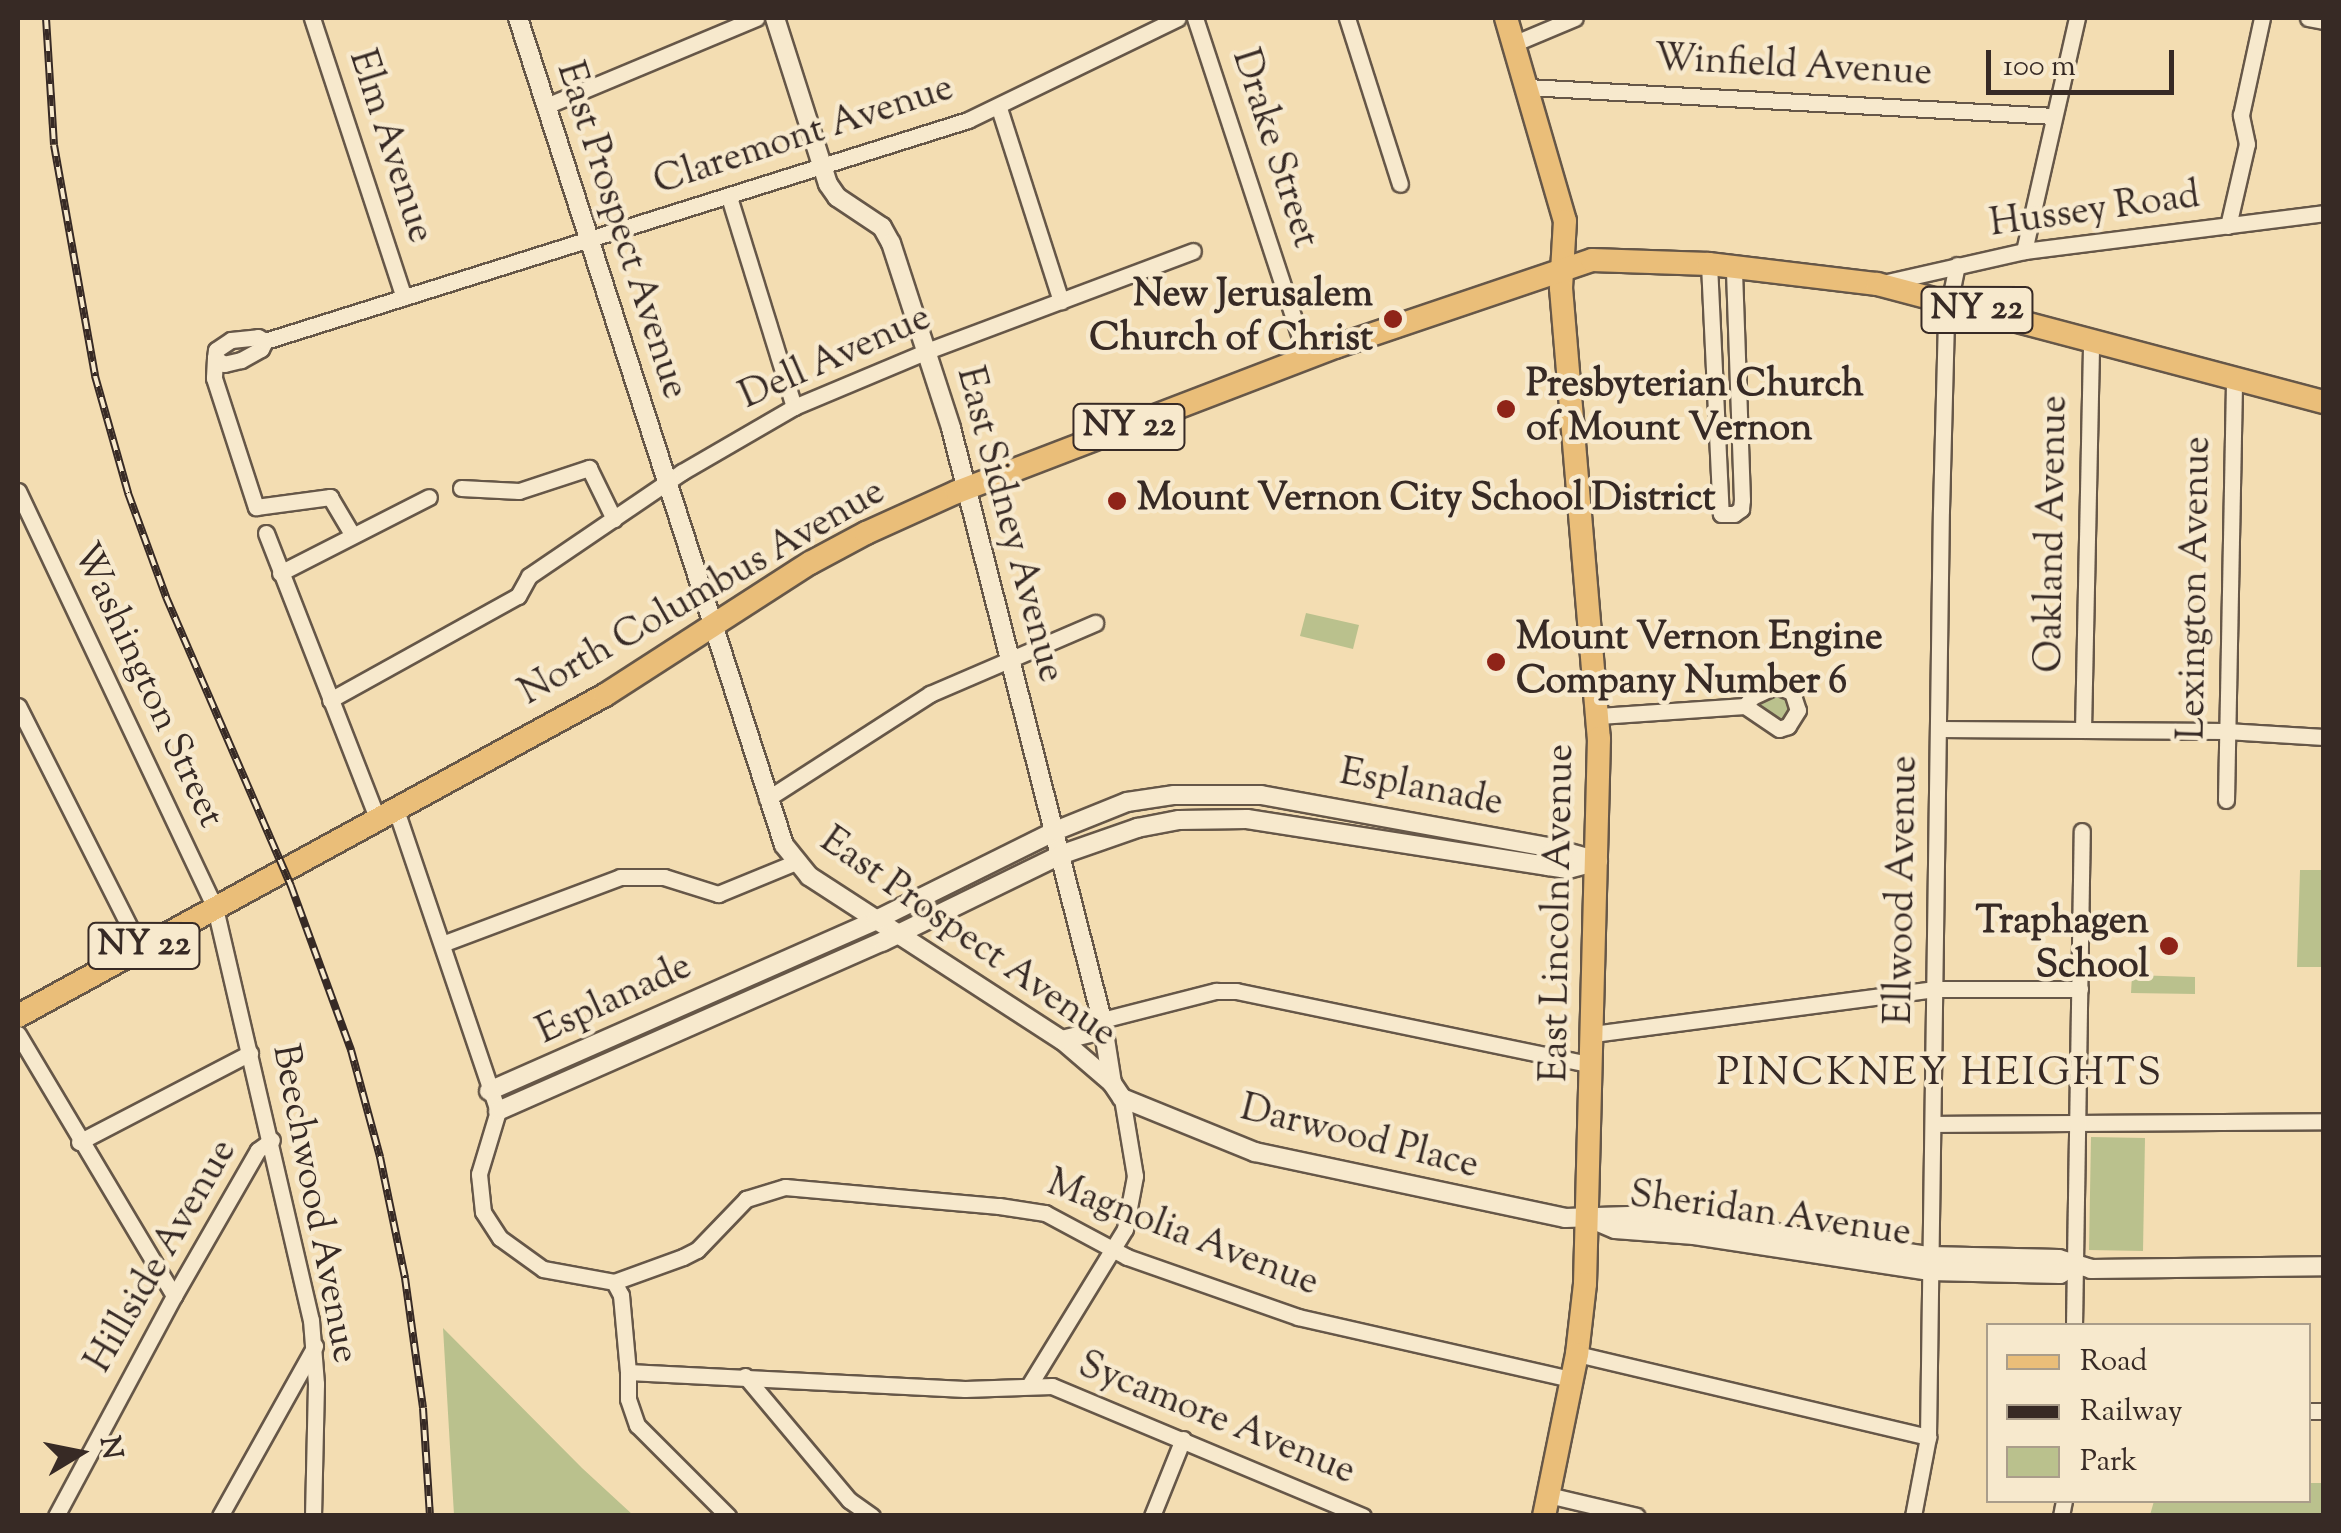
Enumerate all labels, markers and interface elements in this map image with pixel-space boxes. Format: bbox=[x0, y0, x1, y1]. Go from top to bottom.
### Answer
scale bar bbox=[1991, 30, 2178, 92]
street label: Winfield Avenue bbox=[1653, 38, 1933, 98]
street label: Drake Street bbox=[1220, 44, 1326, 254]
street label: Elm Avenue bbox=[336, 45, 442, 249]
text: 100 m bbox=[2003, 46, 2076, 89]
street label: East Prospect Avenue bbox=[544, 57, 696, 405]
street label: Claremont Avenue bbox=[649, 67, 959, 207]
street label: Hussey Road bbox=[1987, 175, 2203, 249]
place label: New Jerusalem Church of Christ bbox=[1089, 274, 1373, 363]
road number: NY 22 bbox=[1920, 280, 2034, 340]
street label: Dell Avenue bbox=[734, 297, 938, 421]
marker: New Jerusalem Church of Christ bbox=[1382, 308, 1404, 330]
street label: East Sidney Avenue bbox=[944, 362, 1072, 688]
place label: Presbyterian Church of Mount Vernon bbox=[1526, 364, 1864, 454]
street label: Oakland Avenue bbox=[2029, 395, 2079, 673]
road number: NY 22 bbox=[1072, 397, 1186, 457]
marker: Presbyterian Church of Mount Vernon bbox=[1495, 398, 1517, 420]
street label: Lexington Avenue bbox=[2172, 436, 2222, 740]
street label: North Columbus Avenue bbox=[512, 471, 894, 717]
place label: Mount Vernon City School District bbox=[1137, 478, 1716, 524]
marker: Mount Vernon City School District bbox=[1106, 490, 1128, 512]
street label: Washington Street bbox=[60, 537, 232, 835]
place label: Mount Vernon Engine Company Number 6 bbox=[1516, 617, 1883, 706]
marker: Mount Vernon Engine Company Number 6 bbox=[1485, 651, 1507, 673]
street label: East Lincoln Avenue bbox=[1534, 744, 1586, 1082]
street label: Esplanade bbox=[1336, 752, 1506, 828]
street label: Ellwood Avenue bbox=[1879, 755, 1929, 1025]
street label: East Prospect Avenue bbox=[810, 820, 1124, 1058]
place label: Traphagen School bbox=[1976, 901, 2149, 991]
road number: NY 22 bbox=[86, 916, 202, 976]
marker: Traphagen School bbox=[2158, 935, 2180, 957]
street label: Esplanade bbox=[531, 945, 699, 1057]
street label: Beechwood Avenue bbox=[260, 1041, 366, 1367]
district label: PINCKNEY HEIGHTS bbox=[1716, 1051, 2164, 1099]
street label: Darwood Place bbox=[1235, 1087, 1483, 1191]
street label: Hillside Avenue bbox=[78, 1132, 248, 1382]
street label: Magnolia Avenue bbox=[1040, 1162, 1324, 1308]
street label: Sheridan Avenue bbox=[1626, 1174, 1914, 1258]
legend bbox=[1986, 1323, 2311, 1503]
text: Road bbox=[2080, 1341, 2147, 1384]
street label: Sycamore Avenue bbox=[1071, 1344, 1361, 1496]
text: Railway bbox=[2080, 1391, 2183, 1434]
north arrow bbox=[30, 1403, 130, 1503]
text: N bbox=[88, 1433, 131, 1462]
text: Park bbox=[2080, 1441, 2137, 1484]

